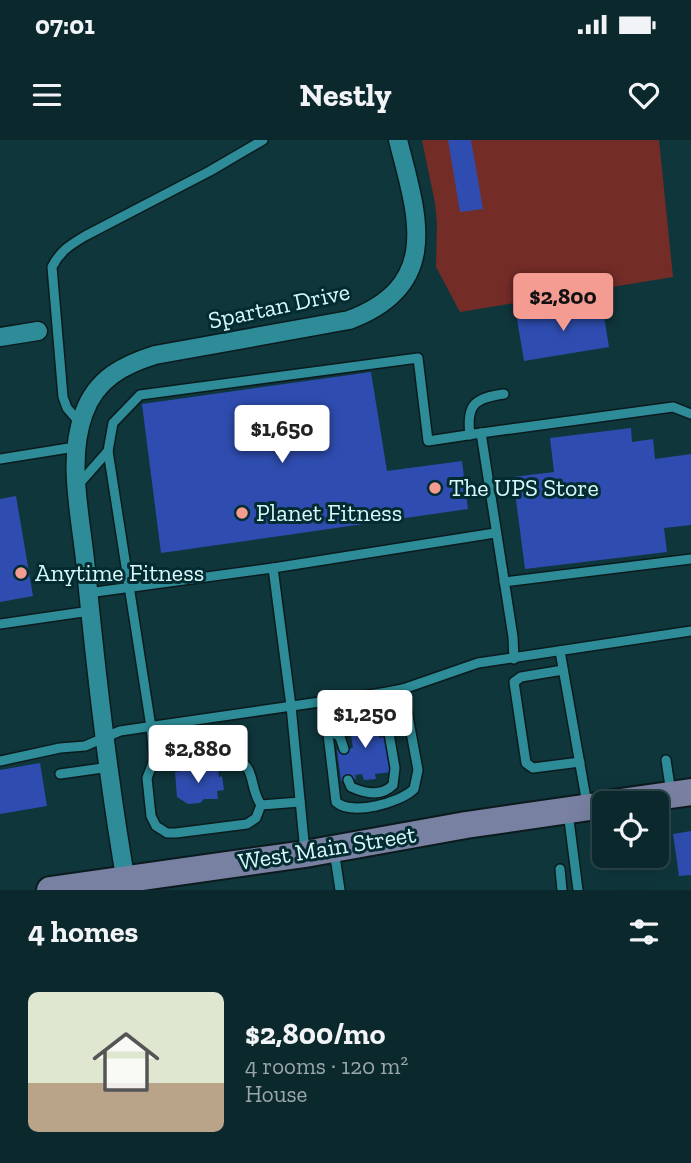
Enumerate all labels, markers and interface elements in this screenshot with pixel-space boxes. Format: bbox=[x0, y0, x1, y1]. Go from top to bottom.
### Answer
text: 07:01 bbox=[35, 9, 95, 41]
icon: menu bbox=[28, 76, 66, 114]
text: Nestly bbox=[299, 76, 392, 114]
icon: heart bbox=[625, 76, 663, 114]
pin: $2,800 bbox=[506, 274, 620, 333]
street label: Spartan Drive bbox=[206, 276, 352, 335]
text: $2,800 bbox=[529, 282, 597, 310]
pin: $1,650 bbox=[225, 406, 339, 465]
text: $1,650 bbox=[251, 414, 313, 442]
place label: The UPS Store bbox=[449, 473, 599, 502]
marker: The UPS Store bbox=[427, 480, 443, 496]
place label: Planet Fitness bbox=[256, 498, 402, 527]
marker: Planet Fitness bbox=[234, 505, 250, 521]
place label: Anytime Fitness bbox=[35, 558, 204, 587]
marker: Anytime Fitness bbox=[13, 565, 29, 581]
pin: $1,250 bbox=[308, 690, 422, 750]
text: $1,250 bbox=[333, 699, 397, 727]
pin: $2,880 bbox=[141, 726, 255, 785]
text: $2,880 bbox=[165, 734, 231, 762]
map controls bbox=[592, 791, 669, 868]
button: locate bbox=[592, 791, 669, 868]
street label: West Main Street bbox=[236, 819, 418, 876]
icon: filters bbox=[625, 913, 663, 951]
text: 4 homes bbox=[28, 914, 138, 950]
text: $2,800/mo bbox=[245, 1016, 385, 1052]
icon: home bbox=[84, 1020, 168, 1104]
text: 4 rooms · 120 m² bbox=[245, 1052, 408, 1080]
text: House bbox=[245, 1080, 307, 1108]

